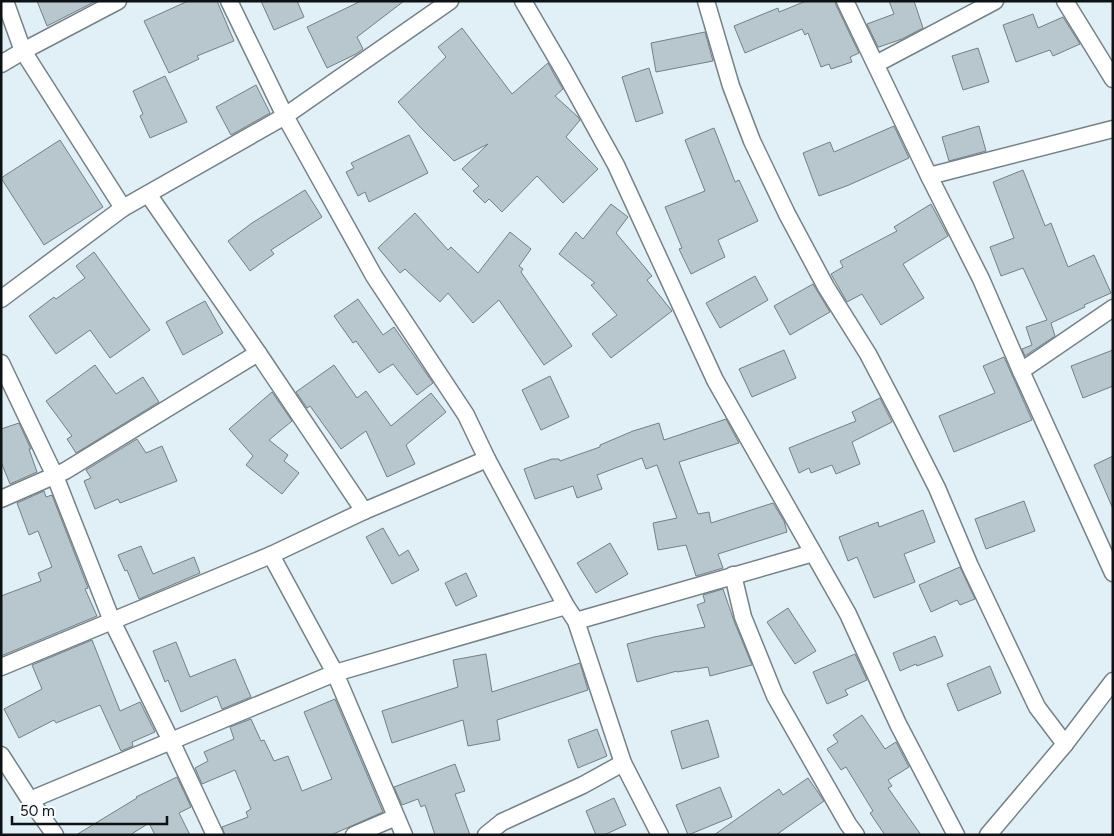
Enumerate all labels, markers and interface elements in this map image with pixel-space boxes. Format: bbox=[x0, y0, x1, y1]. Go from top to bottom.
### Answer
scale bar bbox=[12, 794, 168, 826]
text: 50 m bbox=[20, 802, 55, 820]

